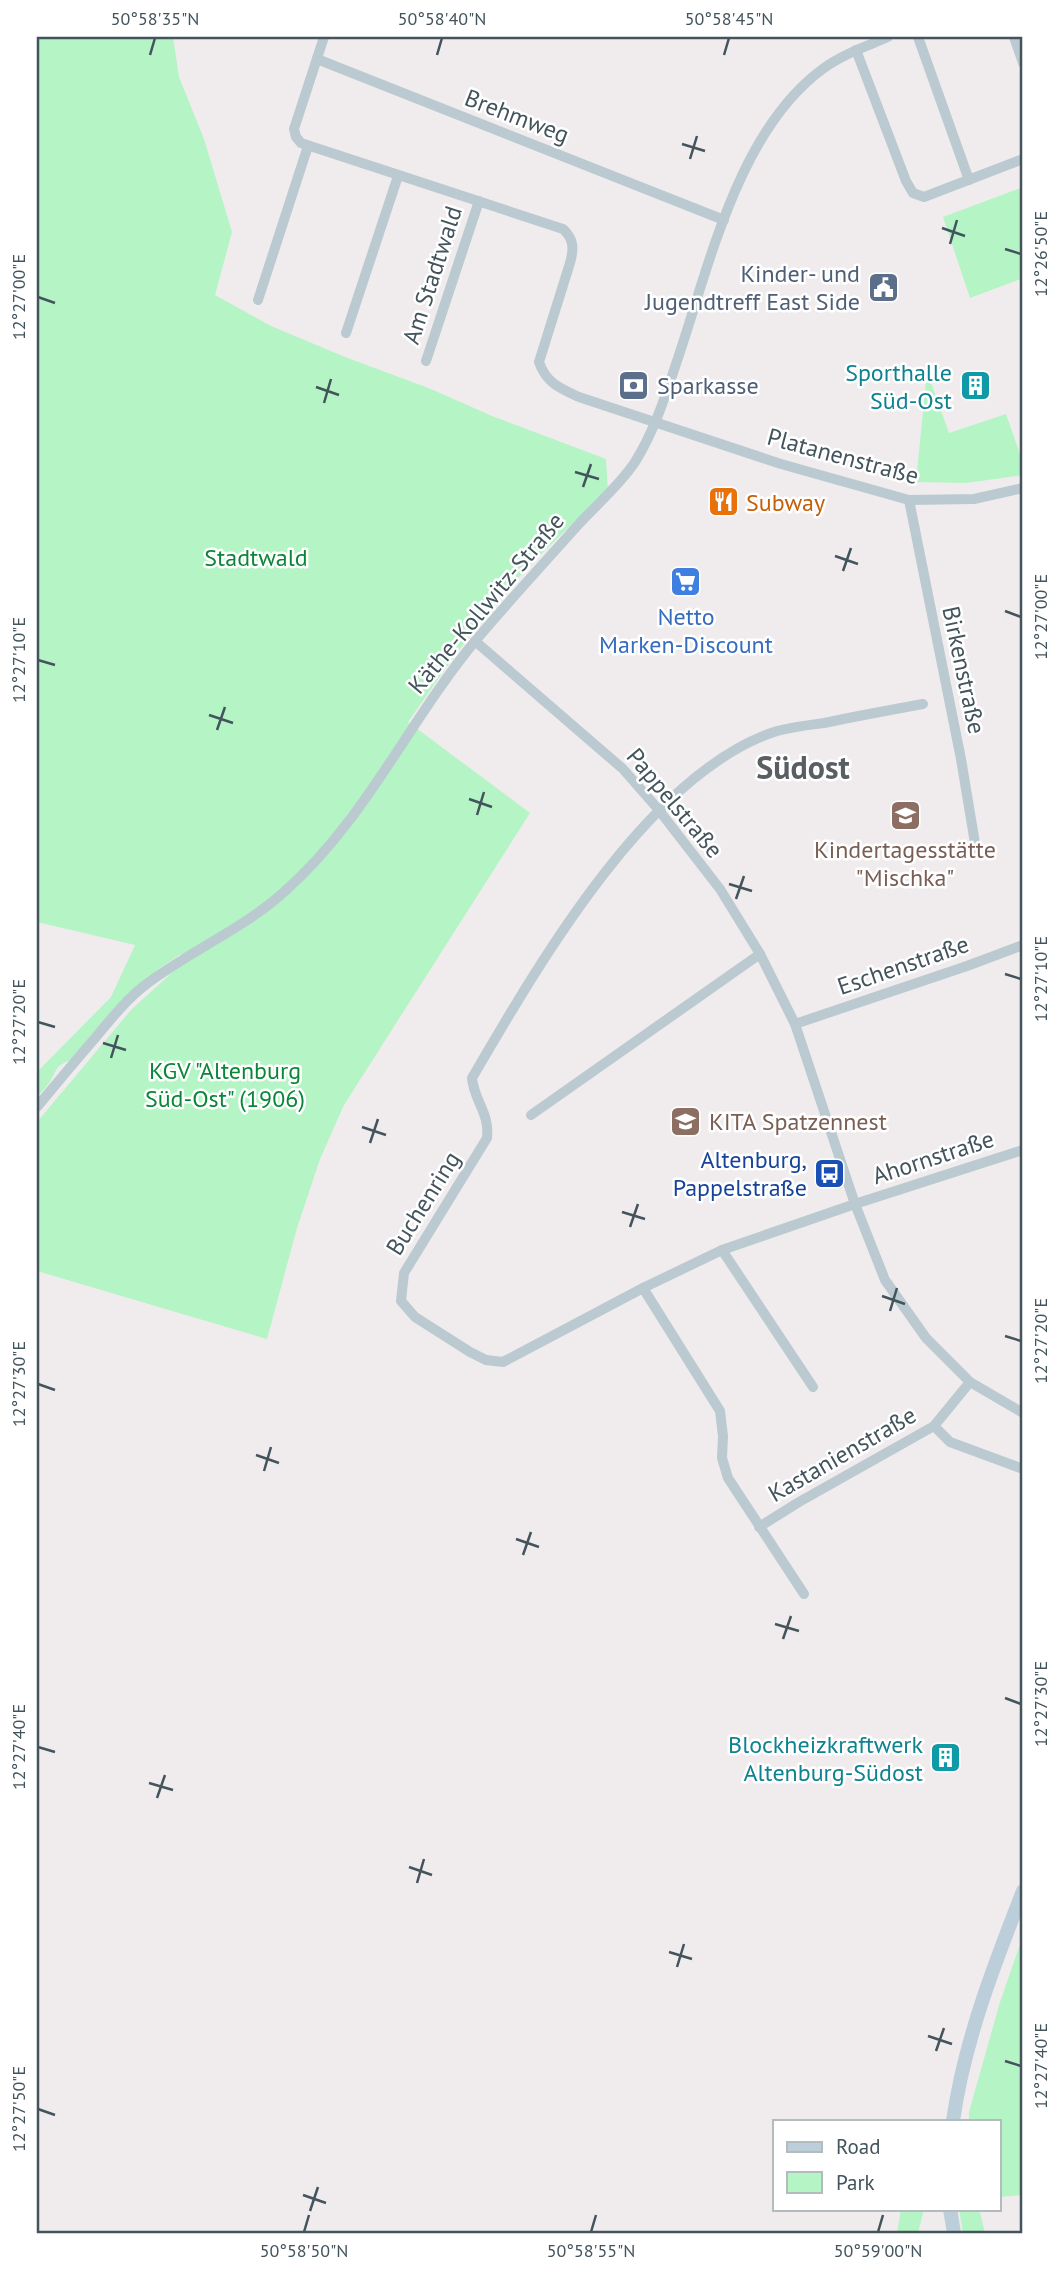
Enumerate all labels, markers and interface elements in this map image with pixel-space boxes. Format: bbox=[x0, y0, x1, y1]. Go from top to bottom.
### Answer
text: 50°58'35"N bbox=[111, 7, 199, 30]
text: 50°58'40"N bbox=[398, 7, 486, 30]
text: 50°58'45"N bbox=[685, 7, 773, 30]
street label: Brehmweg bbox=[460, 82, 574, 150]
street label: Am Stadtwald bbox=[395, 202, 469, 348]
text: 12°26'50"E bbox=[1029, 211, 1052, 297]
text: 12°27'00"E bbox=[7, 254, 30, 340]
place label: Kinder- und Jugendtreff East Side bbox=[644, 258, 860, 317]
public building icon: Kinder- und Jugendtreff East Side bbox=[866, 270, 900, 304]
place label: Sporthalle Süd-Ost bbox=[845, 357, 952, 416]
bank icon: Sparkasse bbox=[617, 368, 651, 402]
building icon: Sporthalle Süd-Ost bbox=[958, 369, 992, 403]
place label: Sparkasse bbox=[657, 370, 759, 401]
street label: Platanenstraße bbox=[764, 421, 922, 491]
restaurant icon: Subway bbox=[706, 485, 740, 519]
place label: Subway bbox=[746, 487, 825, 518]
street label: Käthe-Kollwitz-Straße bbox=[401, 506, 571, 700]
park label: Stadtwald bbox=[204, 542, 308, 573]
supermarket icon: Netto Marken-Discount bbox=[669, 565, 703, 599]
text: 12°27'00"E bbox=[1029, 574, 1052, 660]
place label: Netto Marken-Discount bbox=[599, 601, 773, 660]
street label: Birkenstraße bbox=[935, 603, 993, 737]
text: 12°27'10"E bbox=[7, 617, 30, 703]
street label: Pappelstraße bbox=[620, 742, 730, 864]
district label: Südost bbox=[756, 746, 850, 788]
school or university icon: Kindertagesstätte "Mischka" bbox=[888, 798, 922, 832]
place label: Kindertagesstätte "Mischka" bbox=[814, 834, 996, 893]
street label: Eschenstraße bbox=[833, 928, 973, 1002]
text: 12°27'10"E bbox=[1029, 936, 1052, 1022]
text: 12°27'20"E bbox=[7, 979, 30, 1065]
park label: KGV "Altenburg Süd-Ost" (1906) bbox=[145, 1055, 305, 1114]
school or university icon: KITA Spatzennest bbox=[669, 1104, 703, 1138]
place label: KITA Spatzennest bbox=[709, 1106, 887, 1137]
street label: Ahornstraße bbox=[868, 1123, 998, 1191]
place label: Altenburg, Pappelstraße bbox=[673, 1144, 807, 1203]
street label: Buchenring bbox=[379, 1145, 467, 1261]
bus stop icon: Altenburg, Pappelstraße bbox=[813, 1156, 847, 1190]
text: 12°27'20"E bbox=[1029, 1298, 1052, 1384]
text: 12°27'30"E bbox=[7, 1341, 30, 1427]
street label: Kastanienstraße bbox=[763, 1399, 921, 1509]
text: 12°27'30"E bbox=[1029, 1661, 1052, 1747]
text: 12°27'40"E bbox=[7, 1704, 30, 1790]
place label: Blockheizkraftwerk Altenburg-Südost bbox=[728, 1729, 923, 1788]
building icon: Blockheizkraftwerk Altenburg-Südost bbox=[929, 1741, 963, 1775]
text: 12°27'40"E bbox=[1029, 2023, 1052, 2109]
text: 12°27'50"E bbox=[7, 2066, 30, 2152]
legend bbox=[773, 2120, 1000, 2210]
text: Road bbox=[836, 2133, 880, 2160]
text: Park bbox=[836, 2169, 875, 2196]
text: 50°58'50"N bbox=[260, 2239, 348, 2262]
text: 50°58'55"N bbox=[547, 2239, 635, 2262]
text: 50°59'00"N bbox=[834, 2239, 922, 2262]

